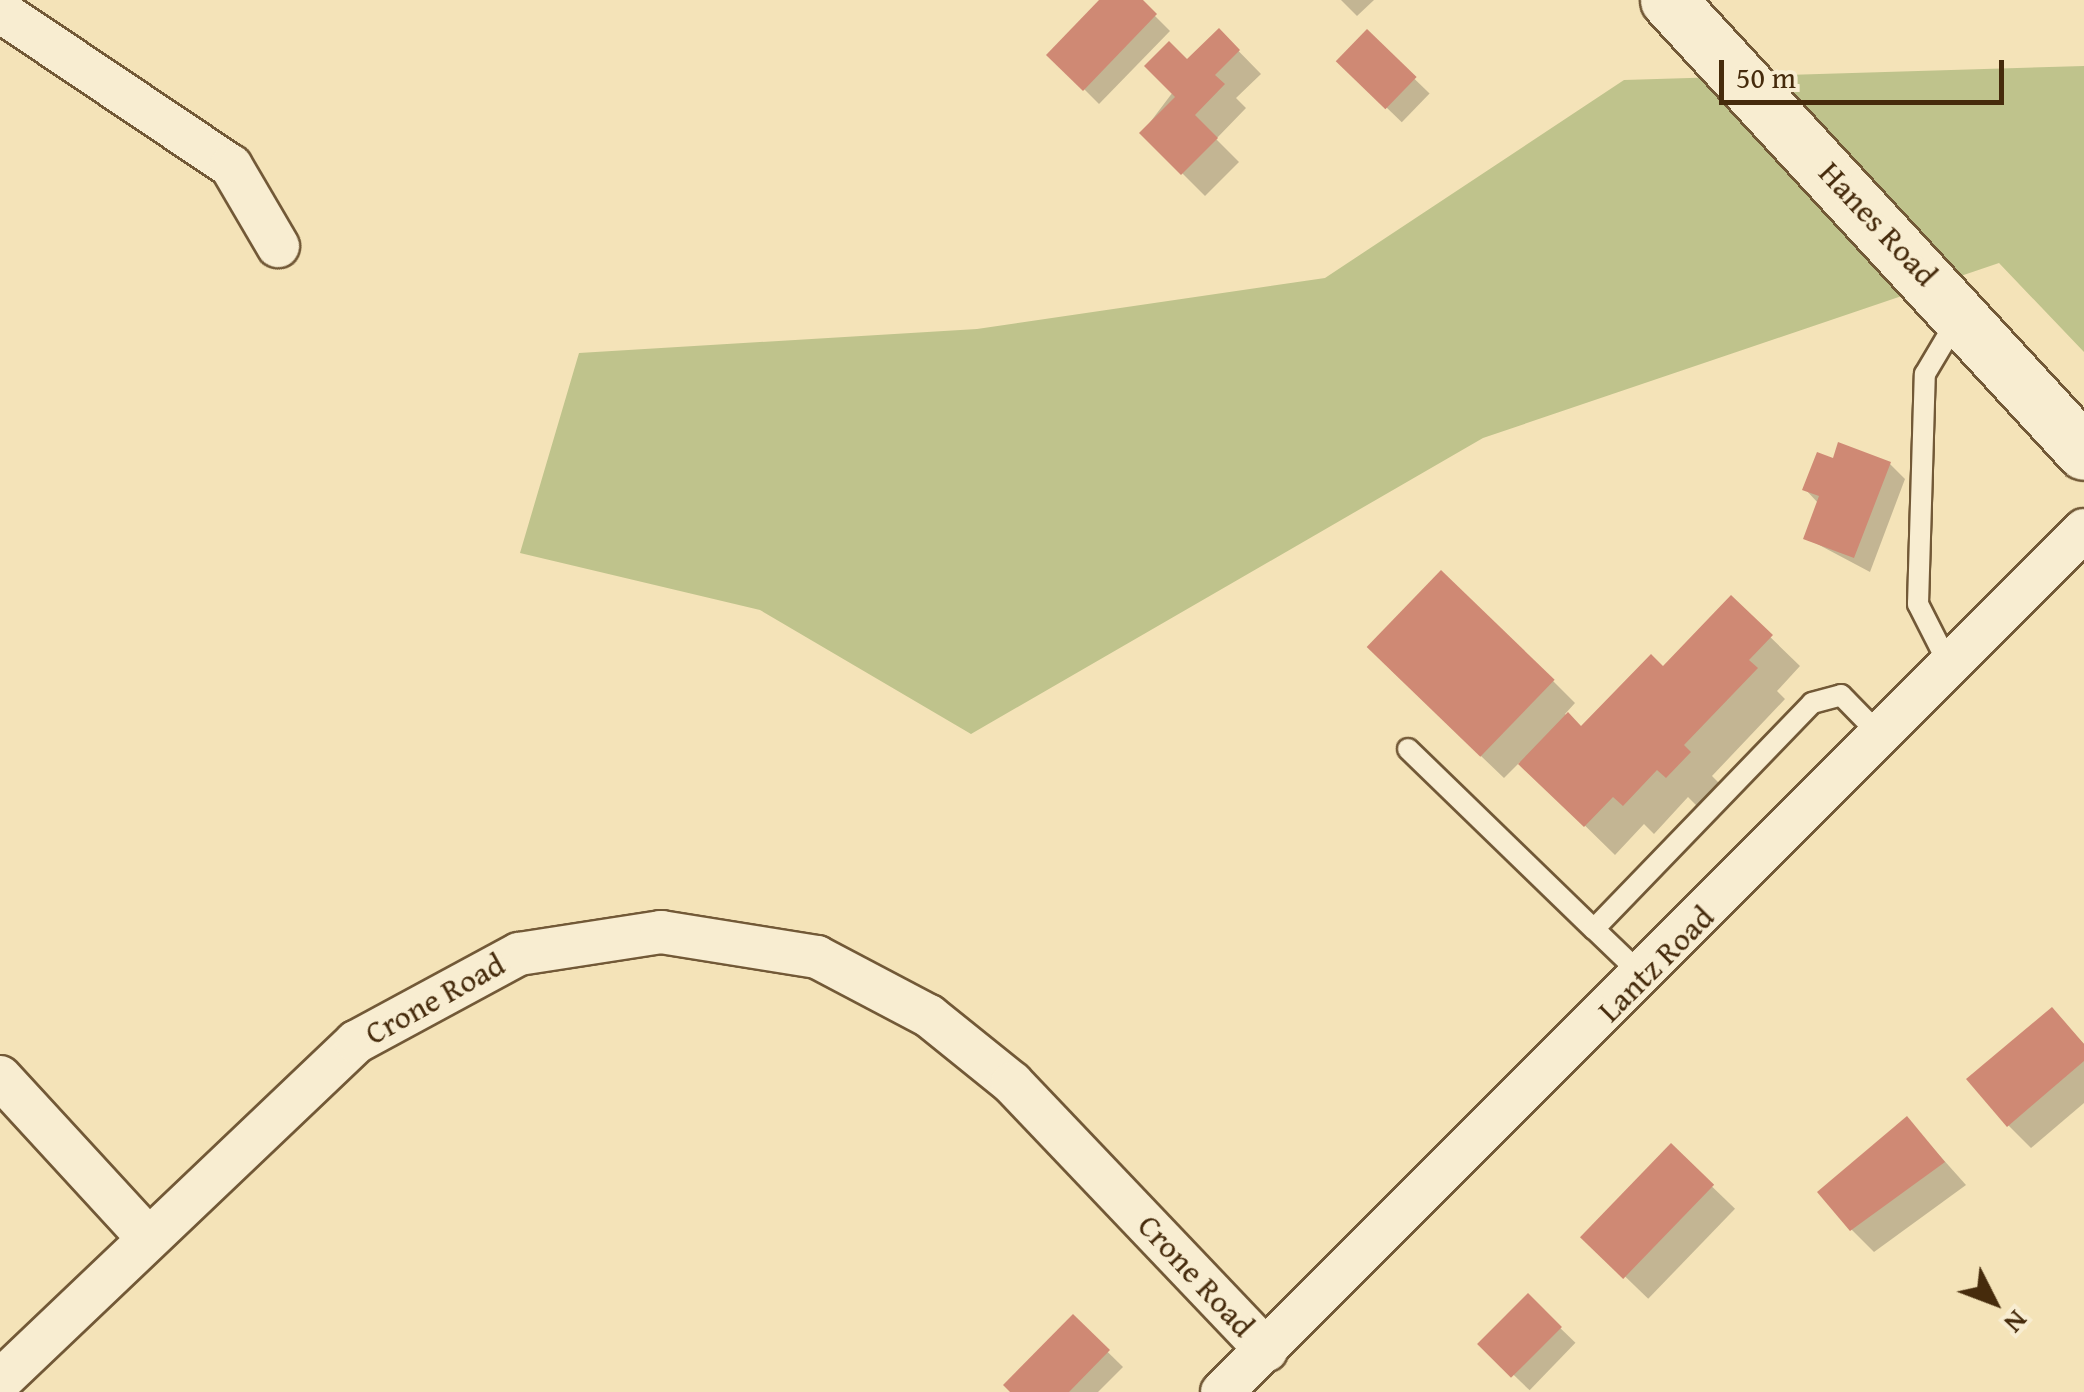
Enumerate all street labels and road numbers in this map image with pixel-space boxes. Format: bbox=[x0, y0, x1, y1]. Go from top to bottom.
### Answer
street label: Hanes Road bbox=[1811, 154, 1945, 294]
street label: Lantz Road bbox=[1590, 898, 1722, 1030]
street label: Crone Road bbox=[359, 945, 511, 1053]
street label: Crone Road bbox=[1130, 1207, 1262, 1345]

